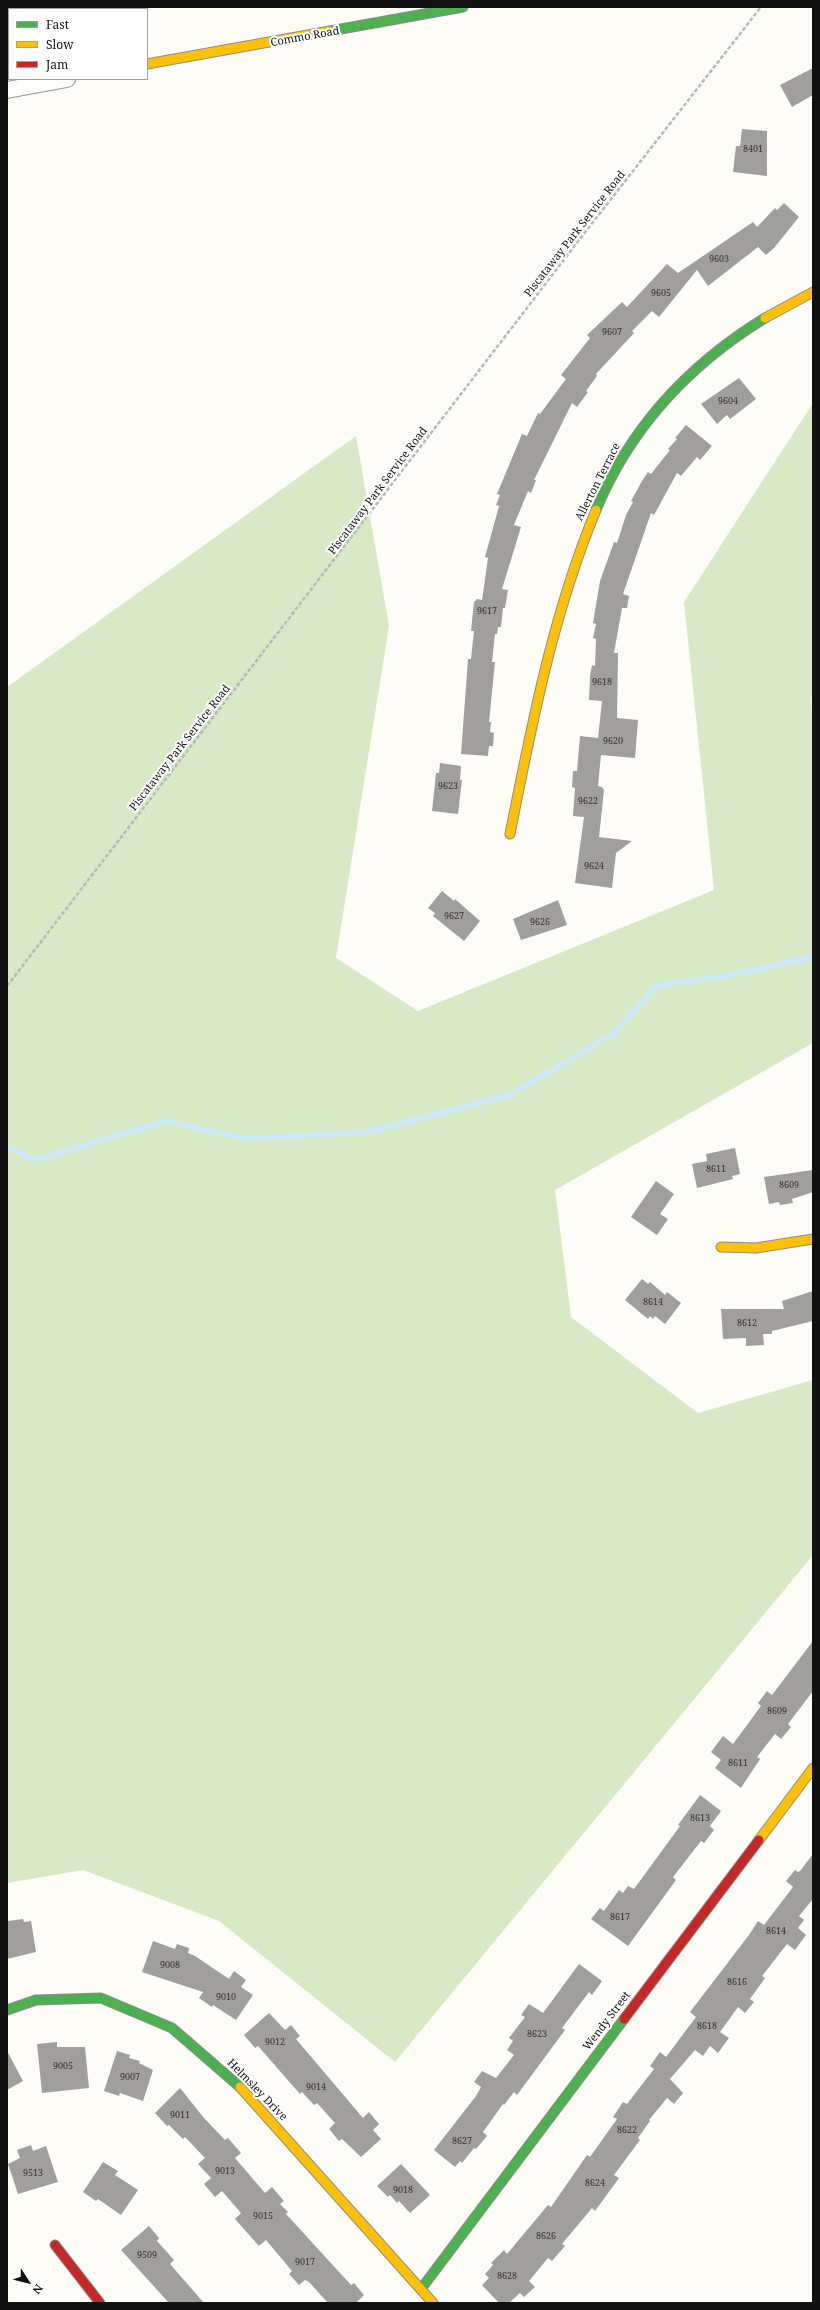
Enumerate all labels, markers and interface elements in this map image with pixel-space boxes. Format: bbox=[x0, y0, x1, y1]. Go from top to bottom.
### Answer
legend bbox=[8, 8, 148, 80]
text: Fast bbox=[46, 16, 69, 33]
street label: Commo Road bbox=[270, 24, 340, 50]
text: Slow bbox=[46, 36, 74, 53]
text: Jam bbox=[46, 56, 68, 73]
house number: 8401 bbox=[743, 144, 763, 154]
street label: Piscataway Park Service Road bbox=[522, 168, 628, 300]
house number: 9603 bbox=[709, 254, 729, 264]
house number: 9605 bbox=[651, 288, 671, 298]
house number: 9607 bbox=[602, 327, 622, 337]
house number: 9604 bbox=[718, 396, 738, 406]
street label: Piscataway Park Service Road bbox=[326, 425, 430, 557]
street label: Allerton Terrace bbox=[573, 441, 623, 523]
house number: 9617 bbox=[477, 606, 497, 616]
house number: 9618 bbox=[592, 677, 612, 687]
street label: Piscataway Park Service Road bbox=[127, 682, 233, 814]
house number: 9620 bbox=[603, 736, 623, 746]
house number: 9623 bbox=[438, 781, 458, 791]
house number: 9622 bbox=[578, 796, 598, 806]
house number: 9624 bbox=[584, 861, 604, 871]
house number: 9627 bbox=[444, 911, 464, 921]
house number: 9626 bbox=[530, 917, 550, 927]
house number: 8611 bbox=[706, 1164, 726, 1174]
house number: 8609 bbox=[779, 1180, 799, 1190]
house number: 8614 bbox=[643, 1297, 663, 1307]
house number: 8612 bbox=[737, 1318, 757, 1328]
house number: 8609 bbox=[767, 1706, 787, 1716]
house number: 8611 bbox=[728, 1758, 748, 1768]
house number: 8613 bbox=[690, 1813, 710, 1823]
house number: 8617 bbox=[610, 1912, 630, 1922]
house number: 8614 bbox=[766, 1926, 786, 1936]
house number: 9008 bbox=[160, 1960, 180, 1970]
house number: 8616 bbox=[727, 1977, 747, 1987]
street label: Wendy Street bbox=[581, 1989, 633, 2053]
house number: 9010 bbox=[216, 1992, 236, 2002]
house number: 8618 bbox=[697, 2021, 717, 2031]
house number: 8623 bbox=[527, 2029, 547, 2039]
house number: 9012 bbox=[265, 2037, 285, 2047]
street label: Helmsley Drive bbox=[224, 2056, 290, 2124]
house number: 9005 bbox=[53, 2061, 73, 2071]
house number: 9007 bbox=[120, 2072, 140, 2082]
house number: 9014 bbox=[306, 2082, 326, 2092]
house number: 9011 bbox=[170, 2110, 190, 2120]
house number: 8622 bbox=[617, 2125, 637, 2135]
house number: 8627 bbox=[452, 2136, 472, 2146]
house number: 9013 bbox=[215, 2166, 235, 2176]
house number: 9513 bbox=[23, 2168, 43, 2178]
house number: 8624 bbox=[585, 2178, 605, 2188]
house number: 9018 bbox=[393, 2185, 413, 2195]
house number: 9015 bbox=[253, 2211, 273, 2221]
house number: 8626 bbox=[536, 2231, 556, 2241]
house number: 9509 bbox=[137, 2250, 157, 2260]
house number: 9017 bbox=[295, 2257, 315, 2267]
north arrow bbox=[8, 2262, 48, 2302]
house number: 8628 bbox=[497, 2271, 517, 2281]
text: N bbox=[30, 2281, 47, 2297]

